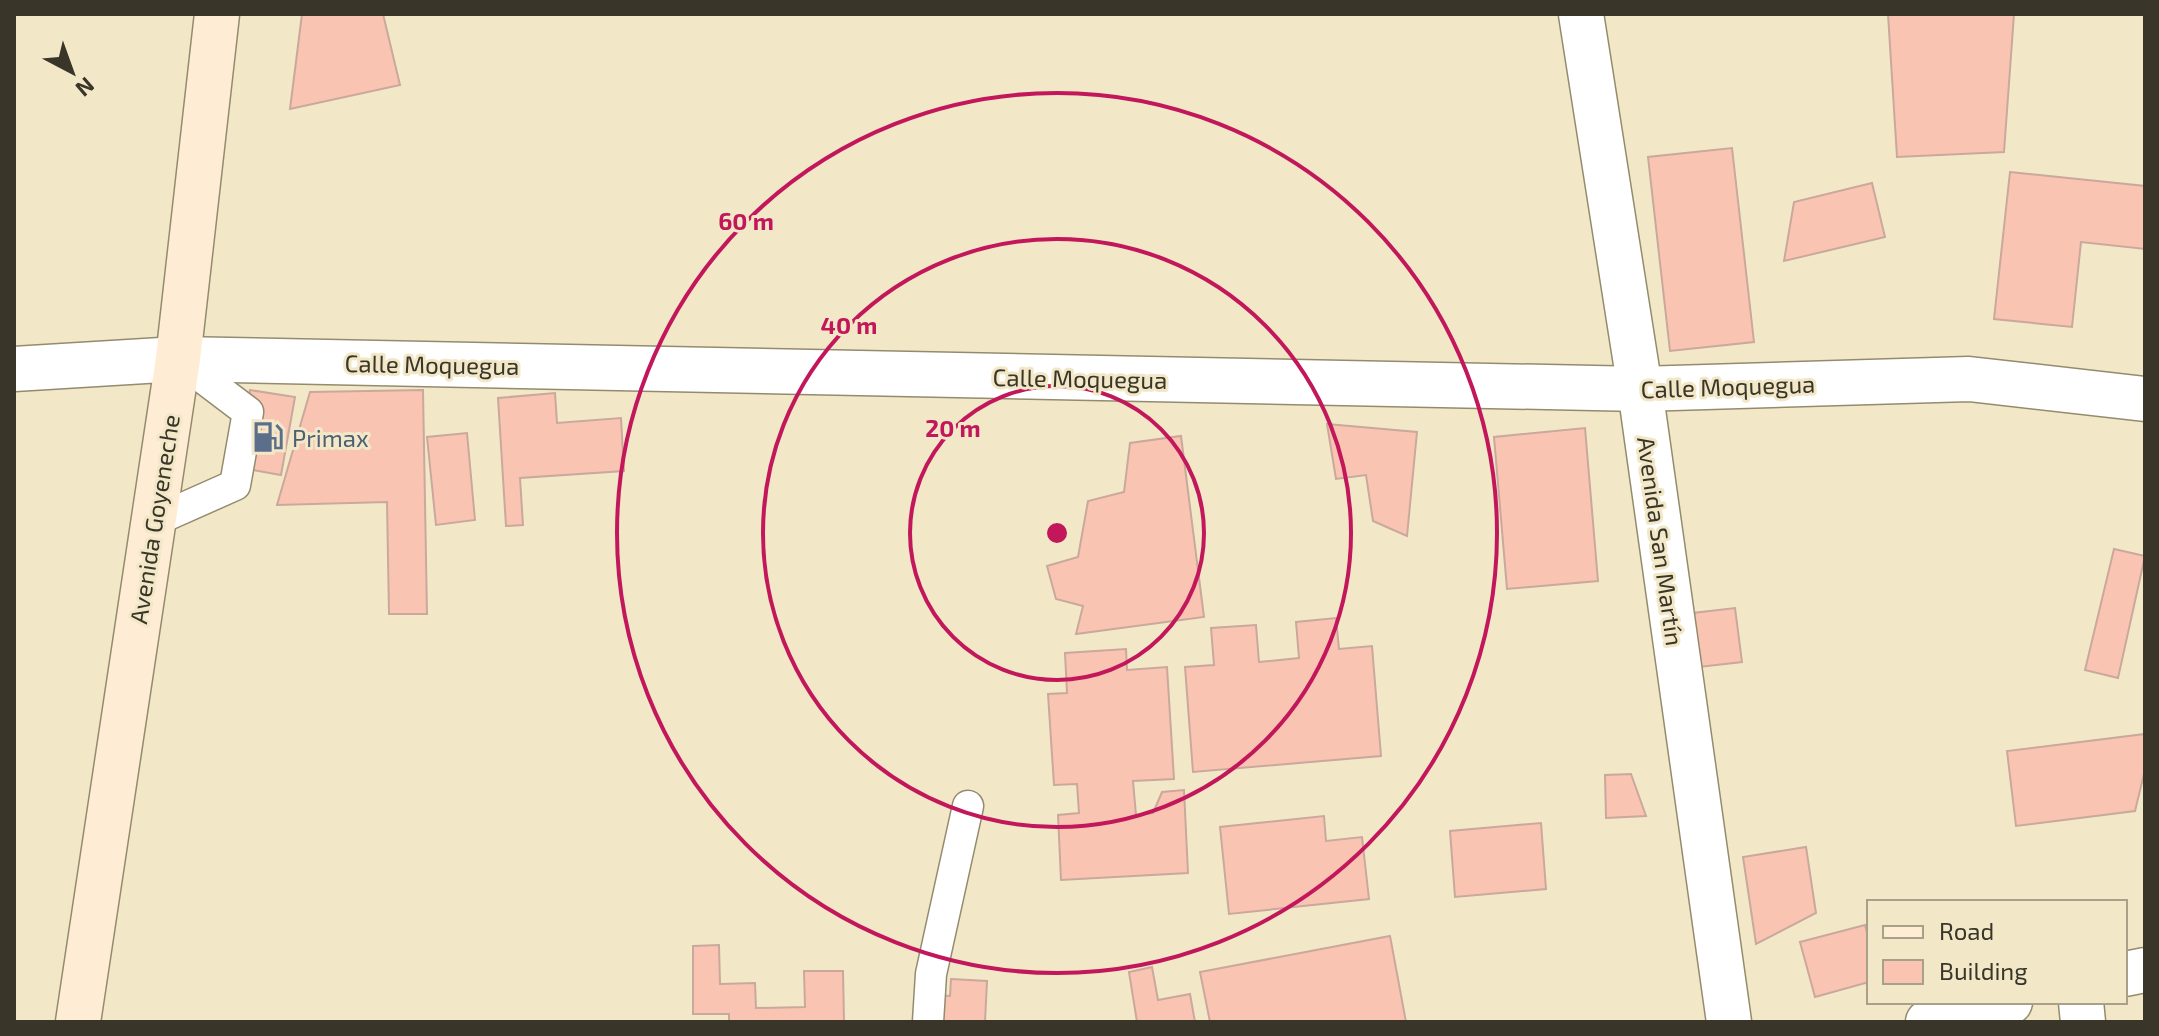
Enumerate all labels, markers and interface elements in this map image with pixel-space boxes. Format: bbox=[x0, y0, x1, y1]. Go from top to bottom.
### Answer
north arrow bbox=[32, 32, 112, 112]
text: N bbox=[71, 73, 100, 103]
text: 60 m bbox=[718, 206, 774, 235]
text: 40 m bbox=[821, 310, 877, 339]
street label: Calle Moquegua bbox=[344, 348, 520, 380]
street label: Calle Moquegua bbox=[992, 362, 1168, 394]
street label: Calle Moquegua bbox=[1640, 368, 1816, 404]
street label: Avenida Goyeneche bbox=[123, 412, 185, 626]
text: 20 m bbox=[925, 413, 981, 442]
fuel station icon: Primax bbox=[251, 420, 285, 454]
place label: Primax bbox=[292, 423, 369, 452]
street label: Avenida San Martín bbox=[1632, 435, 1690, 647]
centre of rings bbox=[1043, 519, 1071, 547]
legend bbox=[1867, 900, 2127, 1004]
text: Road bbox=[1939, 916, 1994, 945]
text: Building bbox=[1939, 956, 2028, 985]

